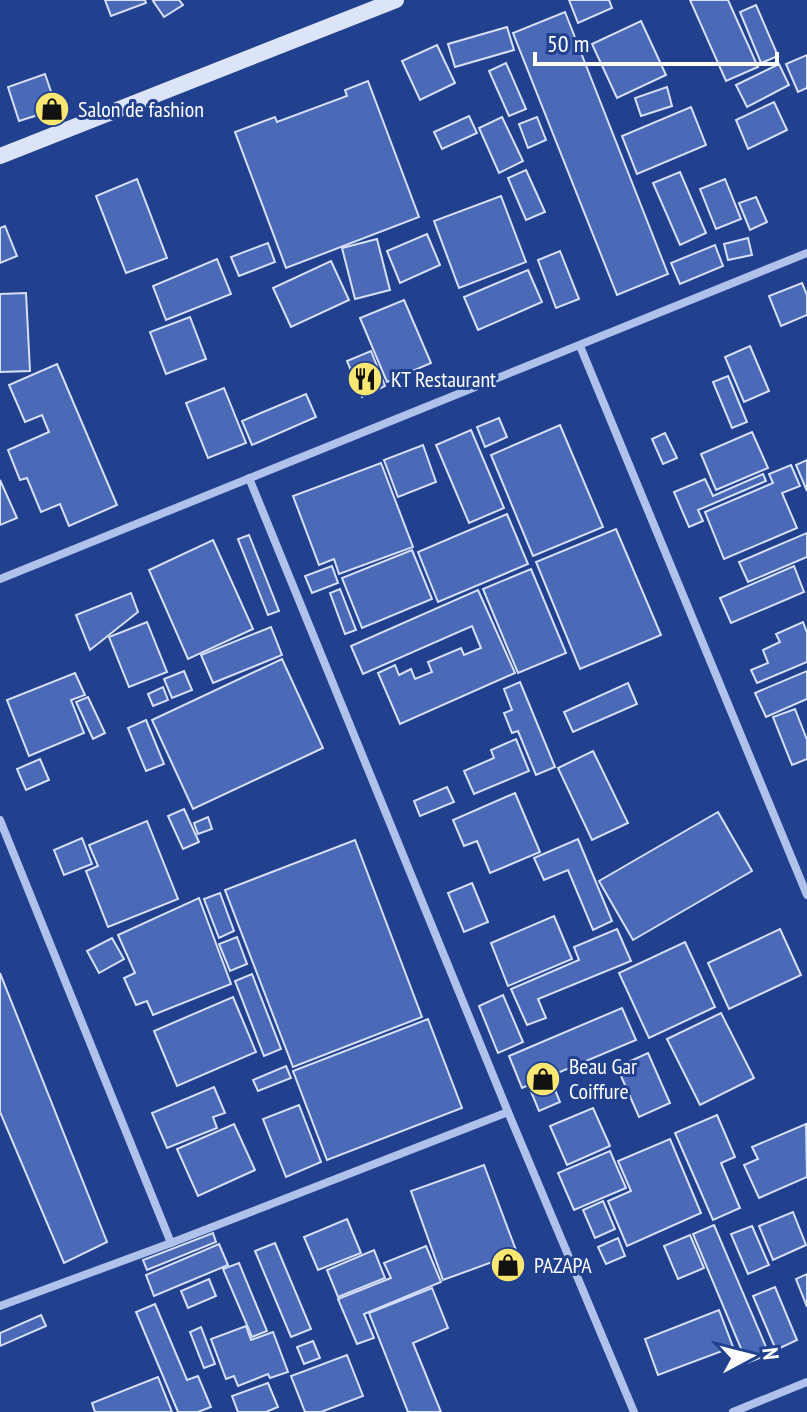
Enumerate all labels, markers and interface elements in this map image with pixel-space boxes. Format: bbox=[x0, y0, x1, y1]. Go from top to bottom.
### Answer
scale bar bbox=[535, 16, 777, 66]
text: 50 m bbox=[547, 28, 589, 59]
shop icon: Salon de fashion bbox=[33, 90, 71, 128]
place label: Salon de fashion bbox=[78, 95, 204, 123]
restaurant icon: KT Restaurant bbox=[346, 360, 384, 398]
place label: KT Restaurant bbox=[391, 365, 496, 393]
place label: Beau Gar Coiffure bbox=[569, 1052, 637, 1105]
shop icon: Beau Gar Coiffure bbox=[524, 1060, 562, 1098]
shop icon: PAZAPA bbox=[489, 1246, 527, 1284]
place label: PAZAPA bbox=[534, 1251, 592, 1279]
north arrow bbox=[711, 1316, 791, 1396]
text: N bbox=[756, 1346, 785, 1361]

